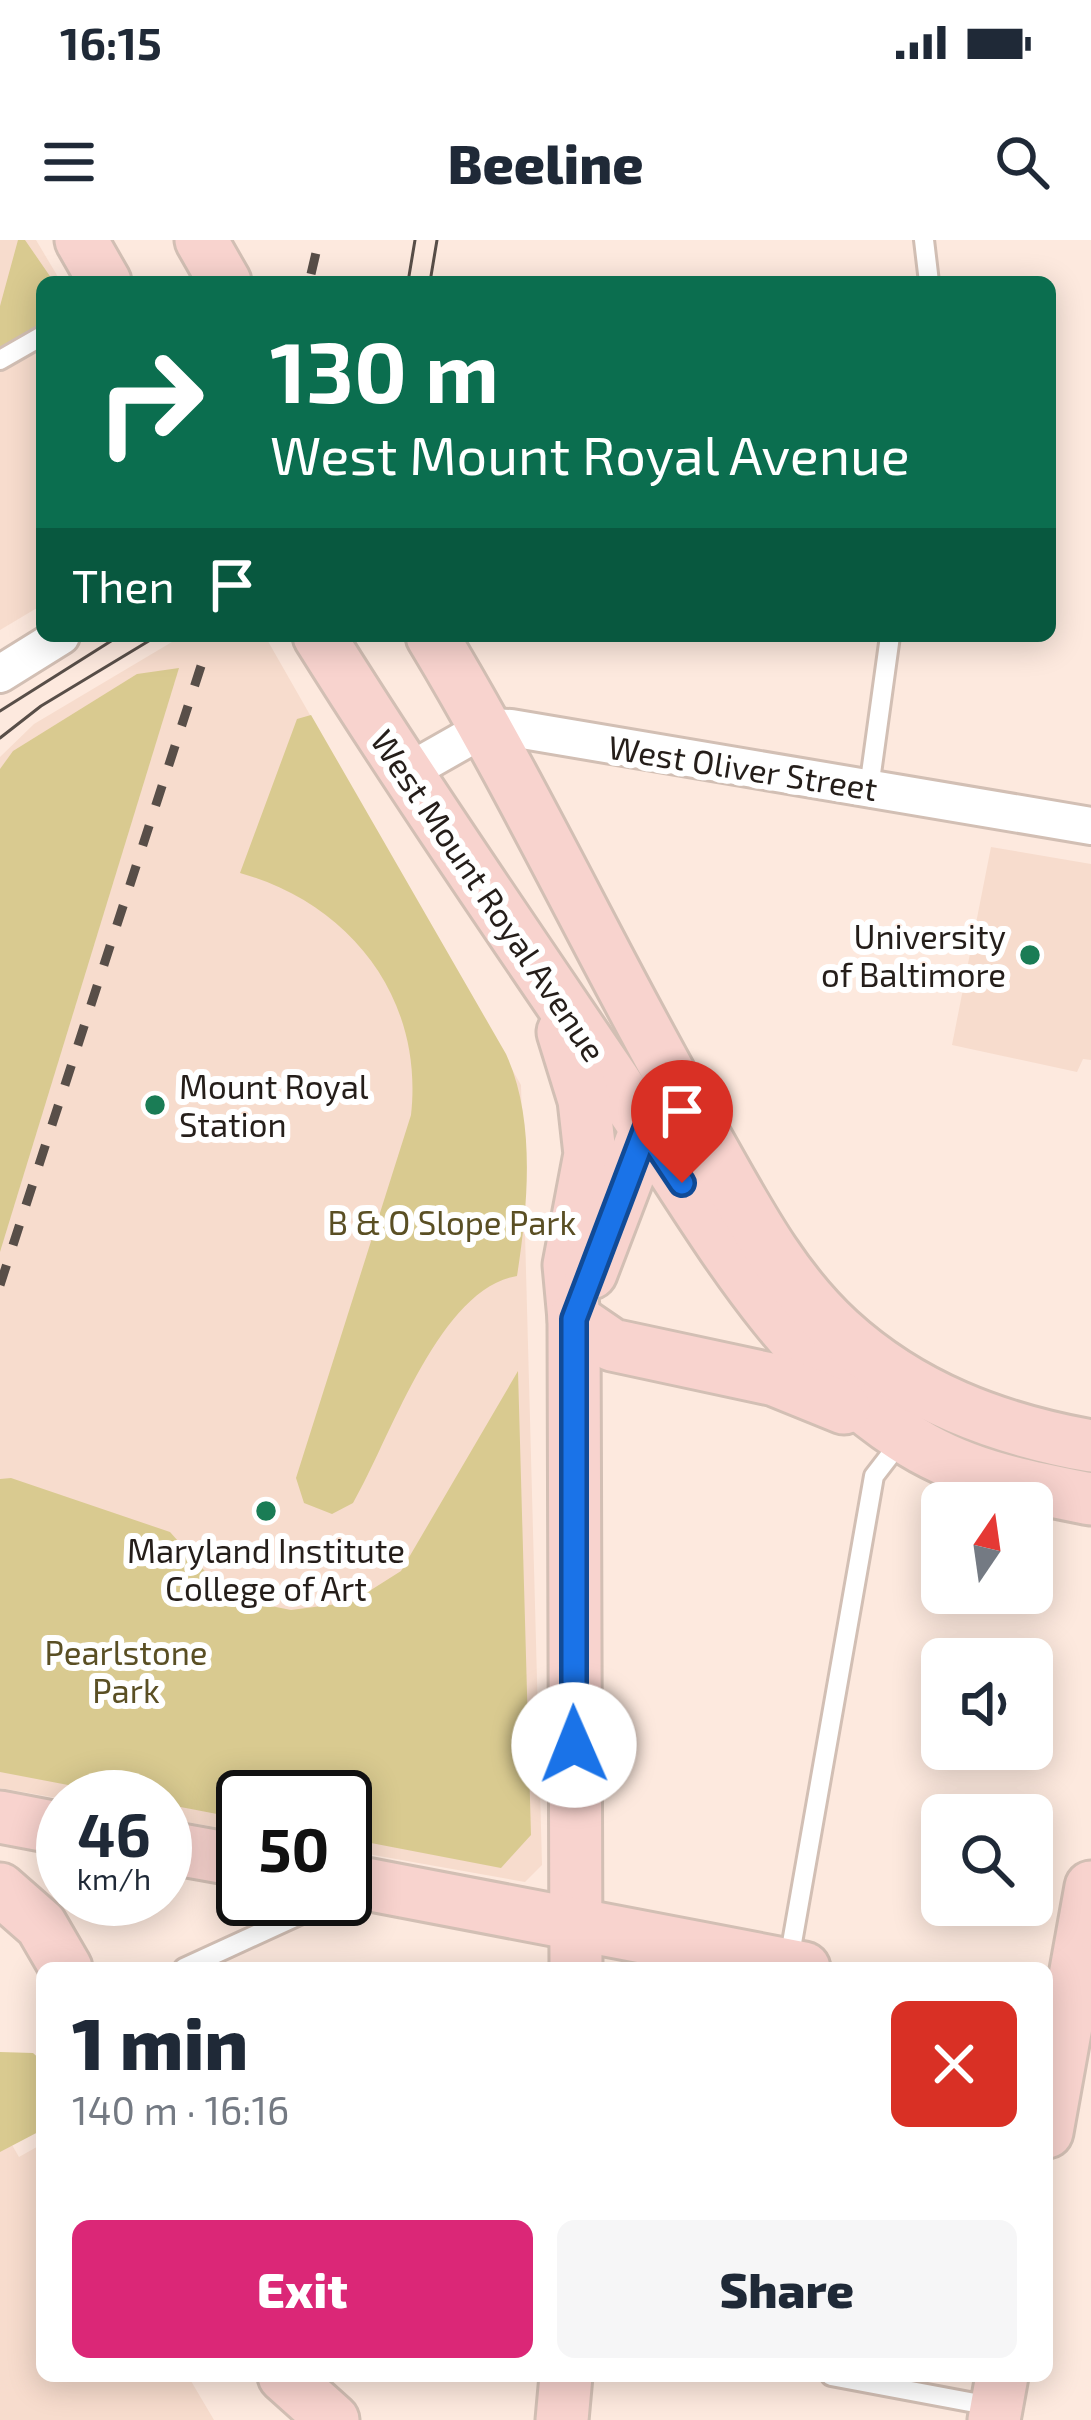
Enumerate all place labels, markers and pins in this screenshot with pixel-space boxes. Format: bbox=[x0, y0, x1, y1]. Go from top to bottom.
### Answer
place label: University of Baltimore bbox=[821, 916, 1006, 994]
marker: University of Baltimore bbox=[1017, 942, 1043, 968]
pin bbox=[631, 1060, 733, 1183]
place label: Mount Royal Station bbox=[179, 1066, 369, 1144]
marker: Mount Royal Station bbox=[142, 1092, 168, 1118]
marker: Maryland Institute College of Art bbox=[253, 1498, 279, 1524]
place label: Maryland Institute College of Art bbox=[127, 1530, 405, 1608]

